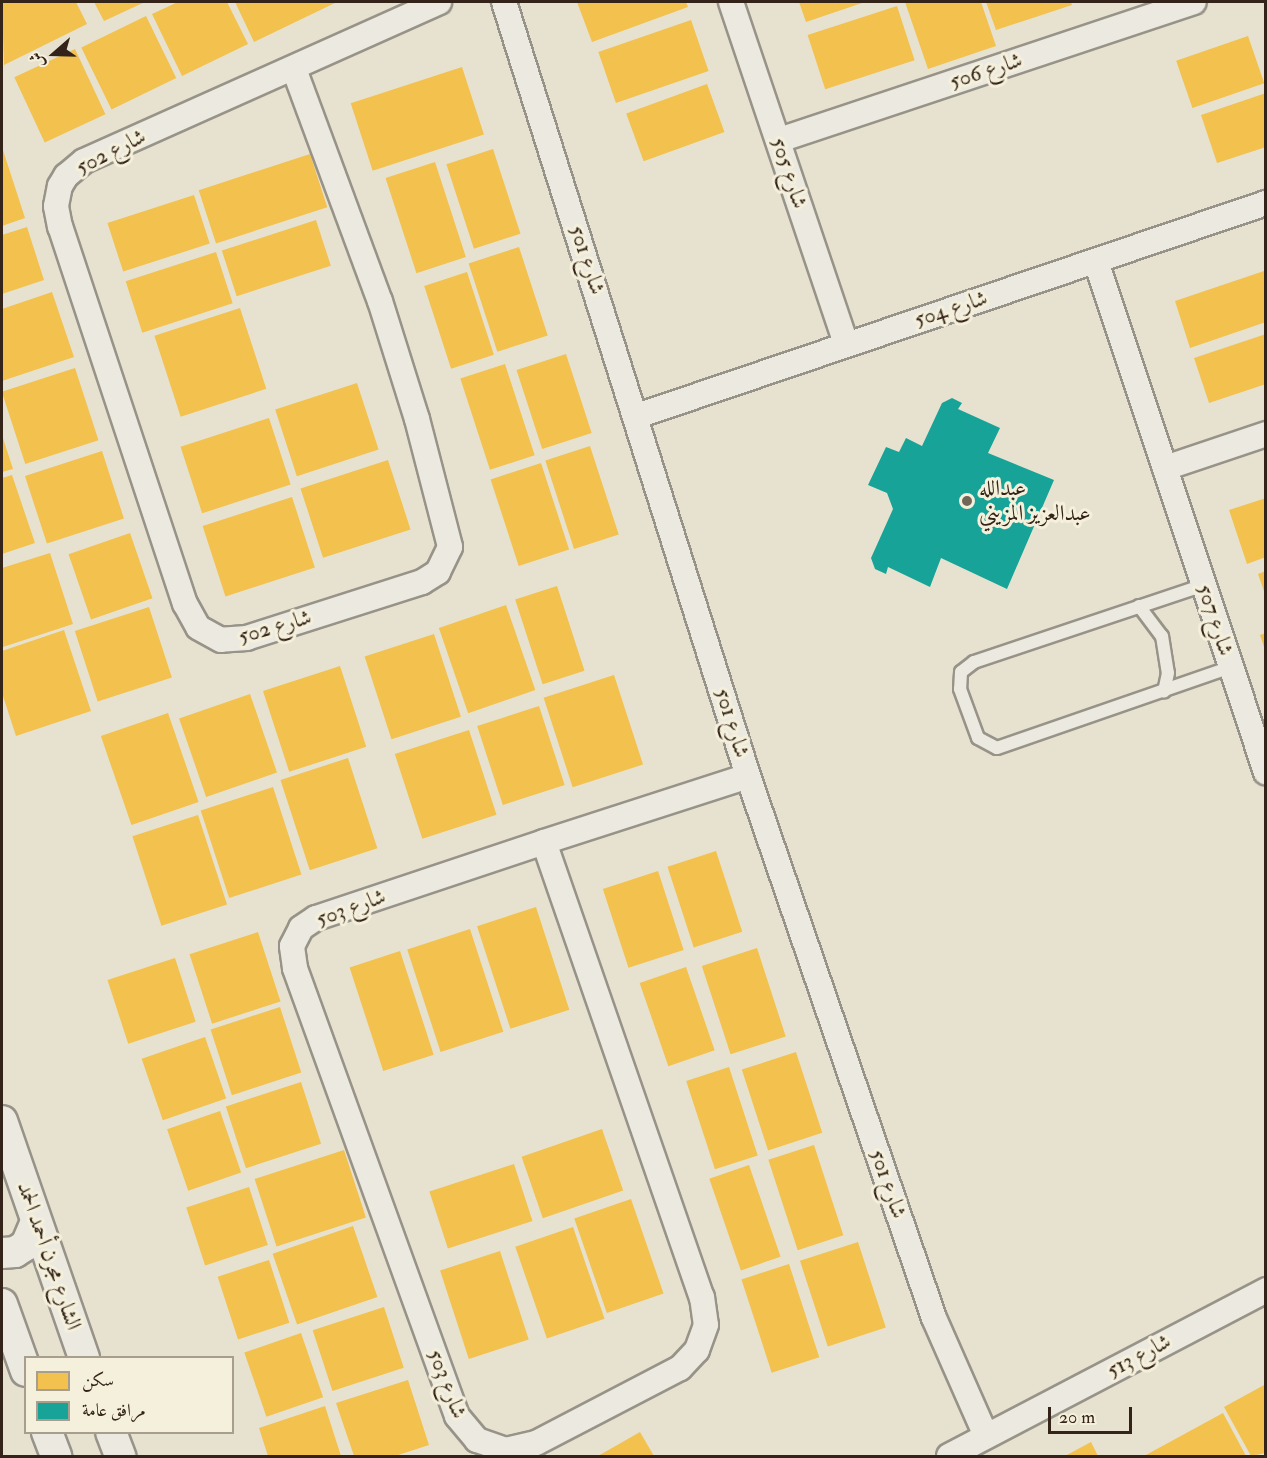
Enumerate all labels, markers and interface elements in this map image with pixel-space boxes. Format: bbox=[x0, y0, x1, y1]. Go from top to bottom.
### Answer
north arrow bbox=[24, 24, 84, 84]
street label: شارع 506 bbox=[946, 47, 1026, 95]
text: ش bbox=[25, 49, 49, 71]
street label: شارع 502 bbox=[72, 123, 150, 181]
street label: شارع 505 bbox=[765, 134, 813, 212]
street label: شارع 501 bbox=[563, 222, 611, 298]
street label: شارع 504 bbox=[911, 285, 991, 333]
place label: عبدالله عبدالعزيز المزيني bbox=[979, 475, 1091, 526]
marker: عبدالله عبدالعزيز المزيني bbox=[960, 494, 974, 508]
street label: شارع 507 bbox=[1191, 581, 1239, 659]
street label: شارع 502 bbox=[235, 604, 315, 650]
street label: شارع 501 bbox=[709, 685, 755, 761]
street label: شارع 503 bbox=[313, 883, 389, 933]
street label: شارع 501 bbox=[864, 1146, 912, 1222]
street label: الشارع مجرن أحمد الحمد bbox=[11, 1178, 87, 1334]
street label: شارع 513 bbox=[1102, 1328, 1176, 1384]
street label: شارع 503 bbox=[422, 1346, 472, 1422]
legend bbox=[24, 1356, 234, 1434]
text: سكن bbox=[82, 1369, 114, 1392]
scale bar bbox=[1051, 1395, 1135, 1433]
text: مرافق عامة bbox=[82, 1399, 146, 1422]
text: 20 m bbox=[1059, 1406, 1095, 1429]

